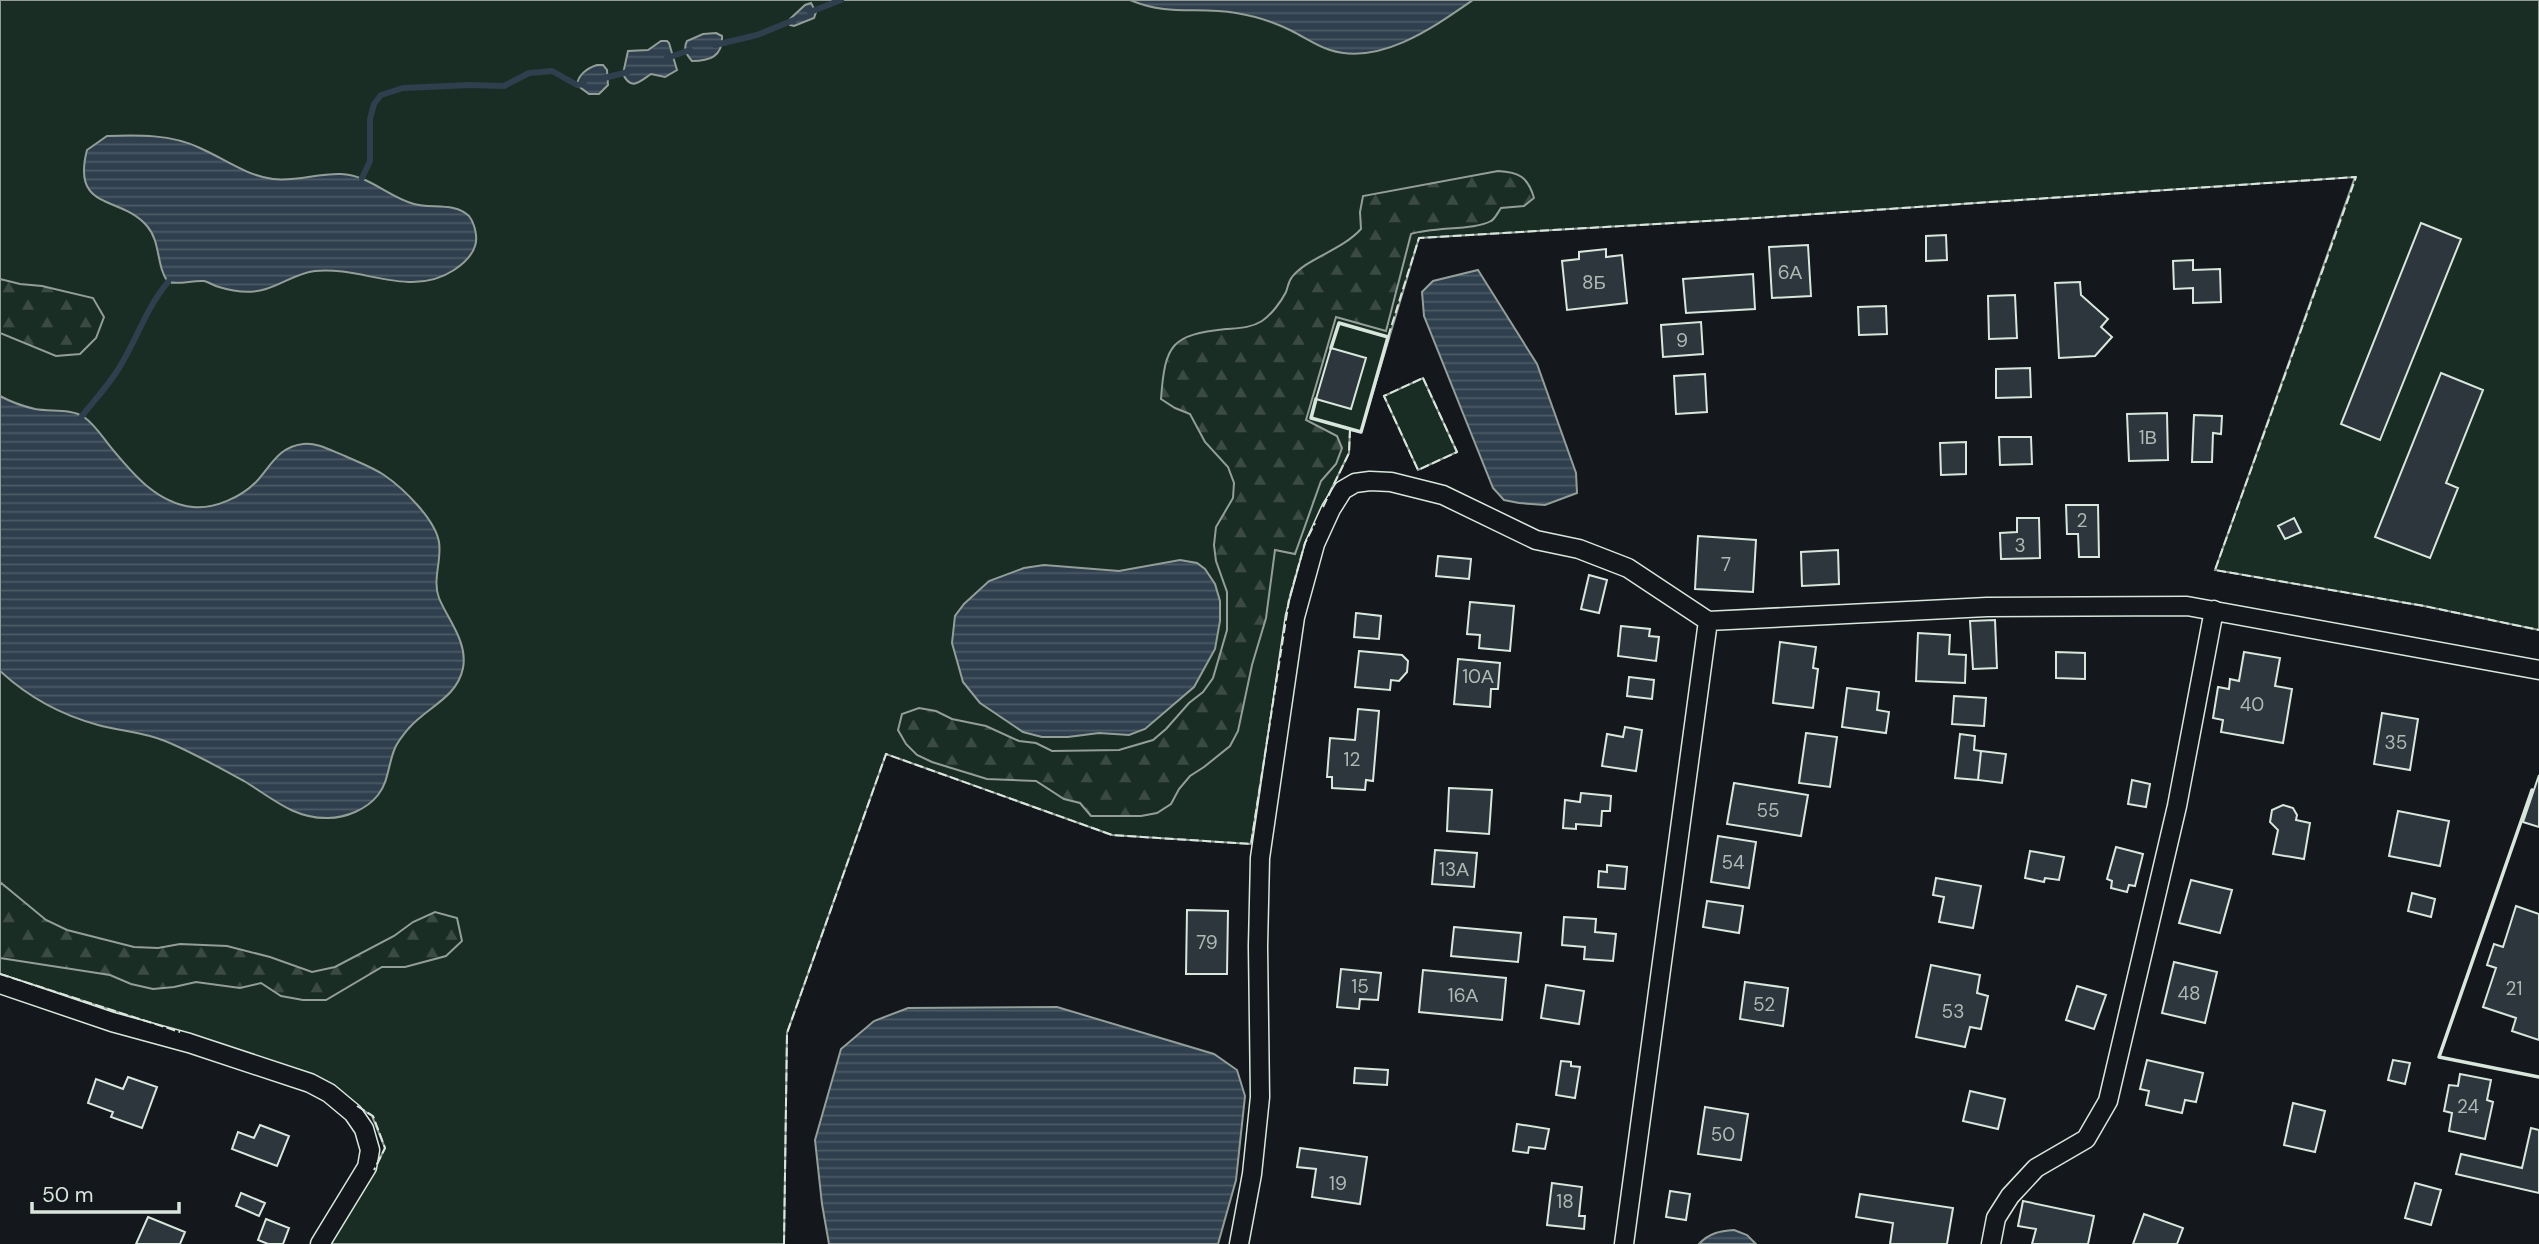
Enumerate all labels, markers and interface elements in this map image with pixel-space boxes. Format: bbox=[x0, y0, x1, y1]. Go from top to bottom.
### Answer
house number: 6А bbox=[1778, 260, 1803, 285]
house number: 8Б bbox=[1582, 270, 1606, 295]
house number: 9 bbox=[1676, 328, 1688, 353]
house number: 1В bbox=[2139, 425, 2157, 450]
house number: 2 bbox=[2077, 508, 2088, 533]
house number: 3 bbox=[2014, 533, 2026, 558]
house number: 7 bbox=[1721, 552, 1731, 577]
house number: 10А bbox=[1462, 664, 1494, 689]
house number: 40 bbox=[2240, 692, 2264, 717]
house number: 35 bbox=[2385, 730, 2407, 755]
house number: 12 bbox=[1344, 747, 1360, 772]
house number: 55 bbox=[1756, 798, 1780, 823]
house number: 54 bbox=[1721, 850, 1745, 875]
house number: 13А bbox=[1439, 857, 1469, 882]
house number: 79 bbox=[1196, 930, 1218, 955]
house number: 15 bbox=[1351, 974, 1369, 999]
house number: 21 bbox=[2506, 976, 2522, 1001]
house number: 48 bbox=[2177, 981, 2201, 1006]
house number: 16А bbox=[1448, 983, 1479, 1008]
house number: 52 bbox=[1753, 992, 1775, 1017]
house number: 53 bbox=[1942, 999, 1964, 1024]
house number: 24 bbox=[2457, 1094, 2479, 1119]
house number: 50 bbox=[1711, 1122, 1735, 1147]
scale bar bbox=[32, 1170, 178, 1214]
house number: 19 bbox=[1329, 1171, 1347, 1196]
text: 50 m bbox=[42, 1181, 93, 1209]
house number: 18 bbox=[1556, 1189, 1574, 1214]

